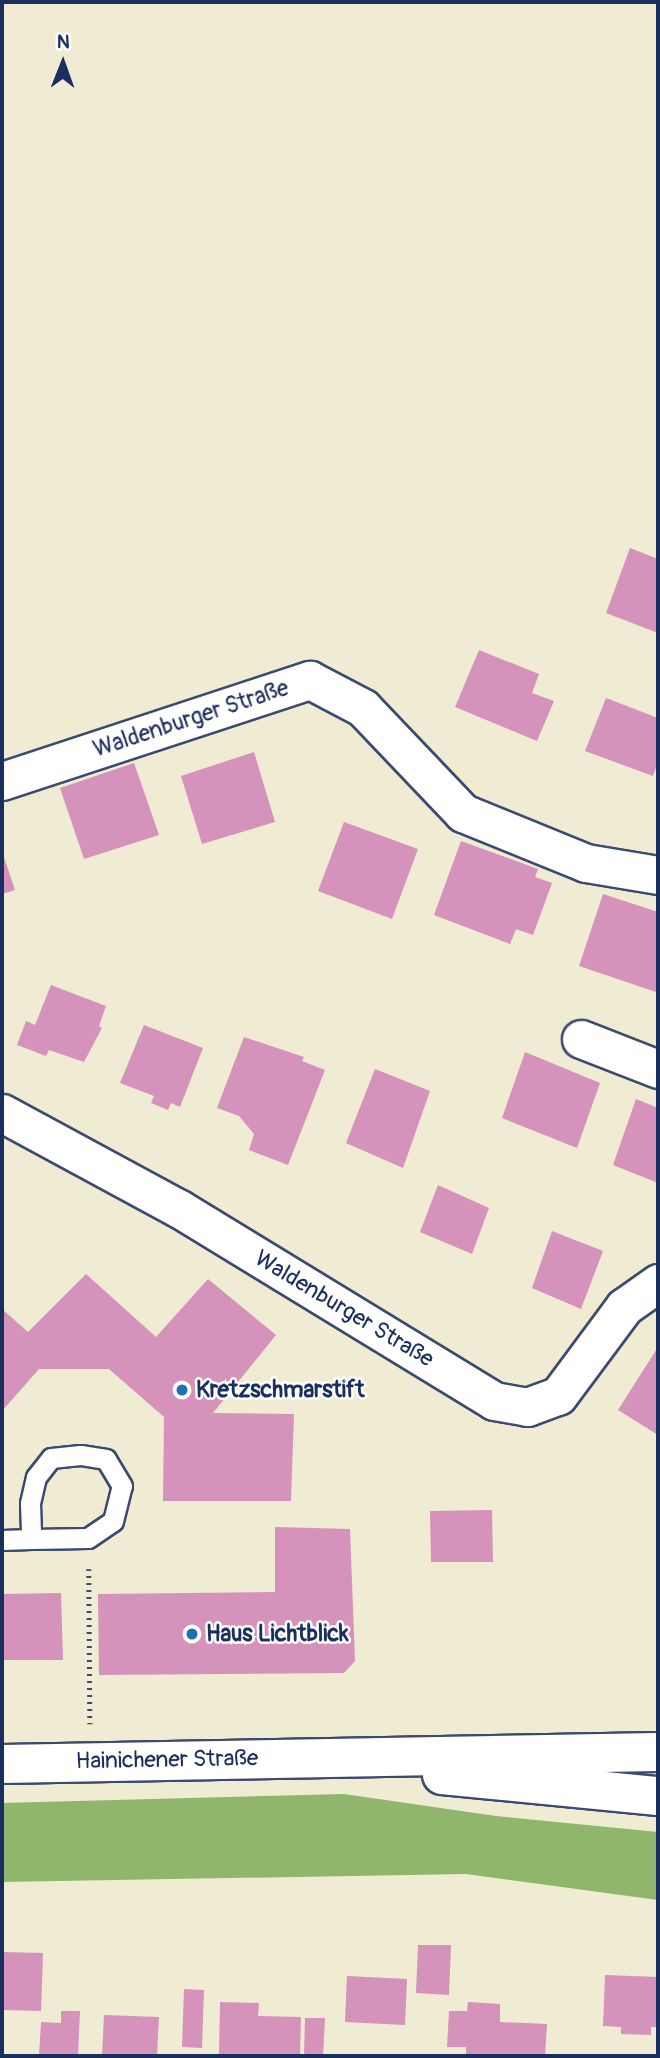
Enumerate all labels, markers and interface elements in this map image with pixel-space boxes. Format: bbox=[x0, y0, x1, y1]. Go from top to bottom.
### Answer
north arrow bbox=[28, 28, 98, 98]
text: N bbox=[57, 30, 70, 54]
street label: Waldenburger Straße bbox=[90, 674, 292, 764]
street label: Waldenburger Straße bbox=[250, 1245, 438, 1373]
place label: Kretzschmarstift bbox=[196, 1376, 365, 1404]
marker: Kretzschmarstift bbox=[174, 1382, 190, 1398]
place label: Haus Lichtblick bbox=[206, 1620, 349, 1648]
marker: Haus Lichtblick bbox=[184, 1626, 200, 1642]
street label: Hainichener Straße bbox=[75, 1745, 259, 1775]

